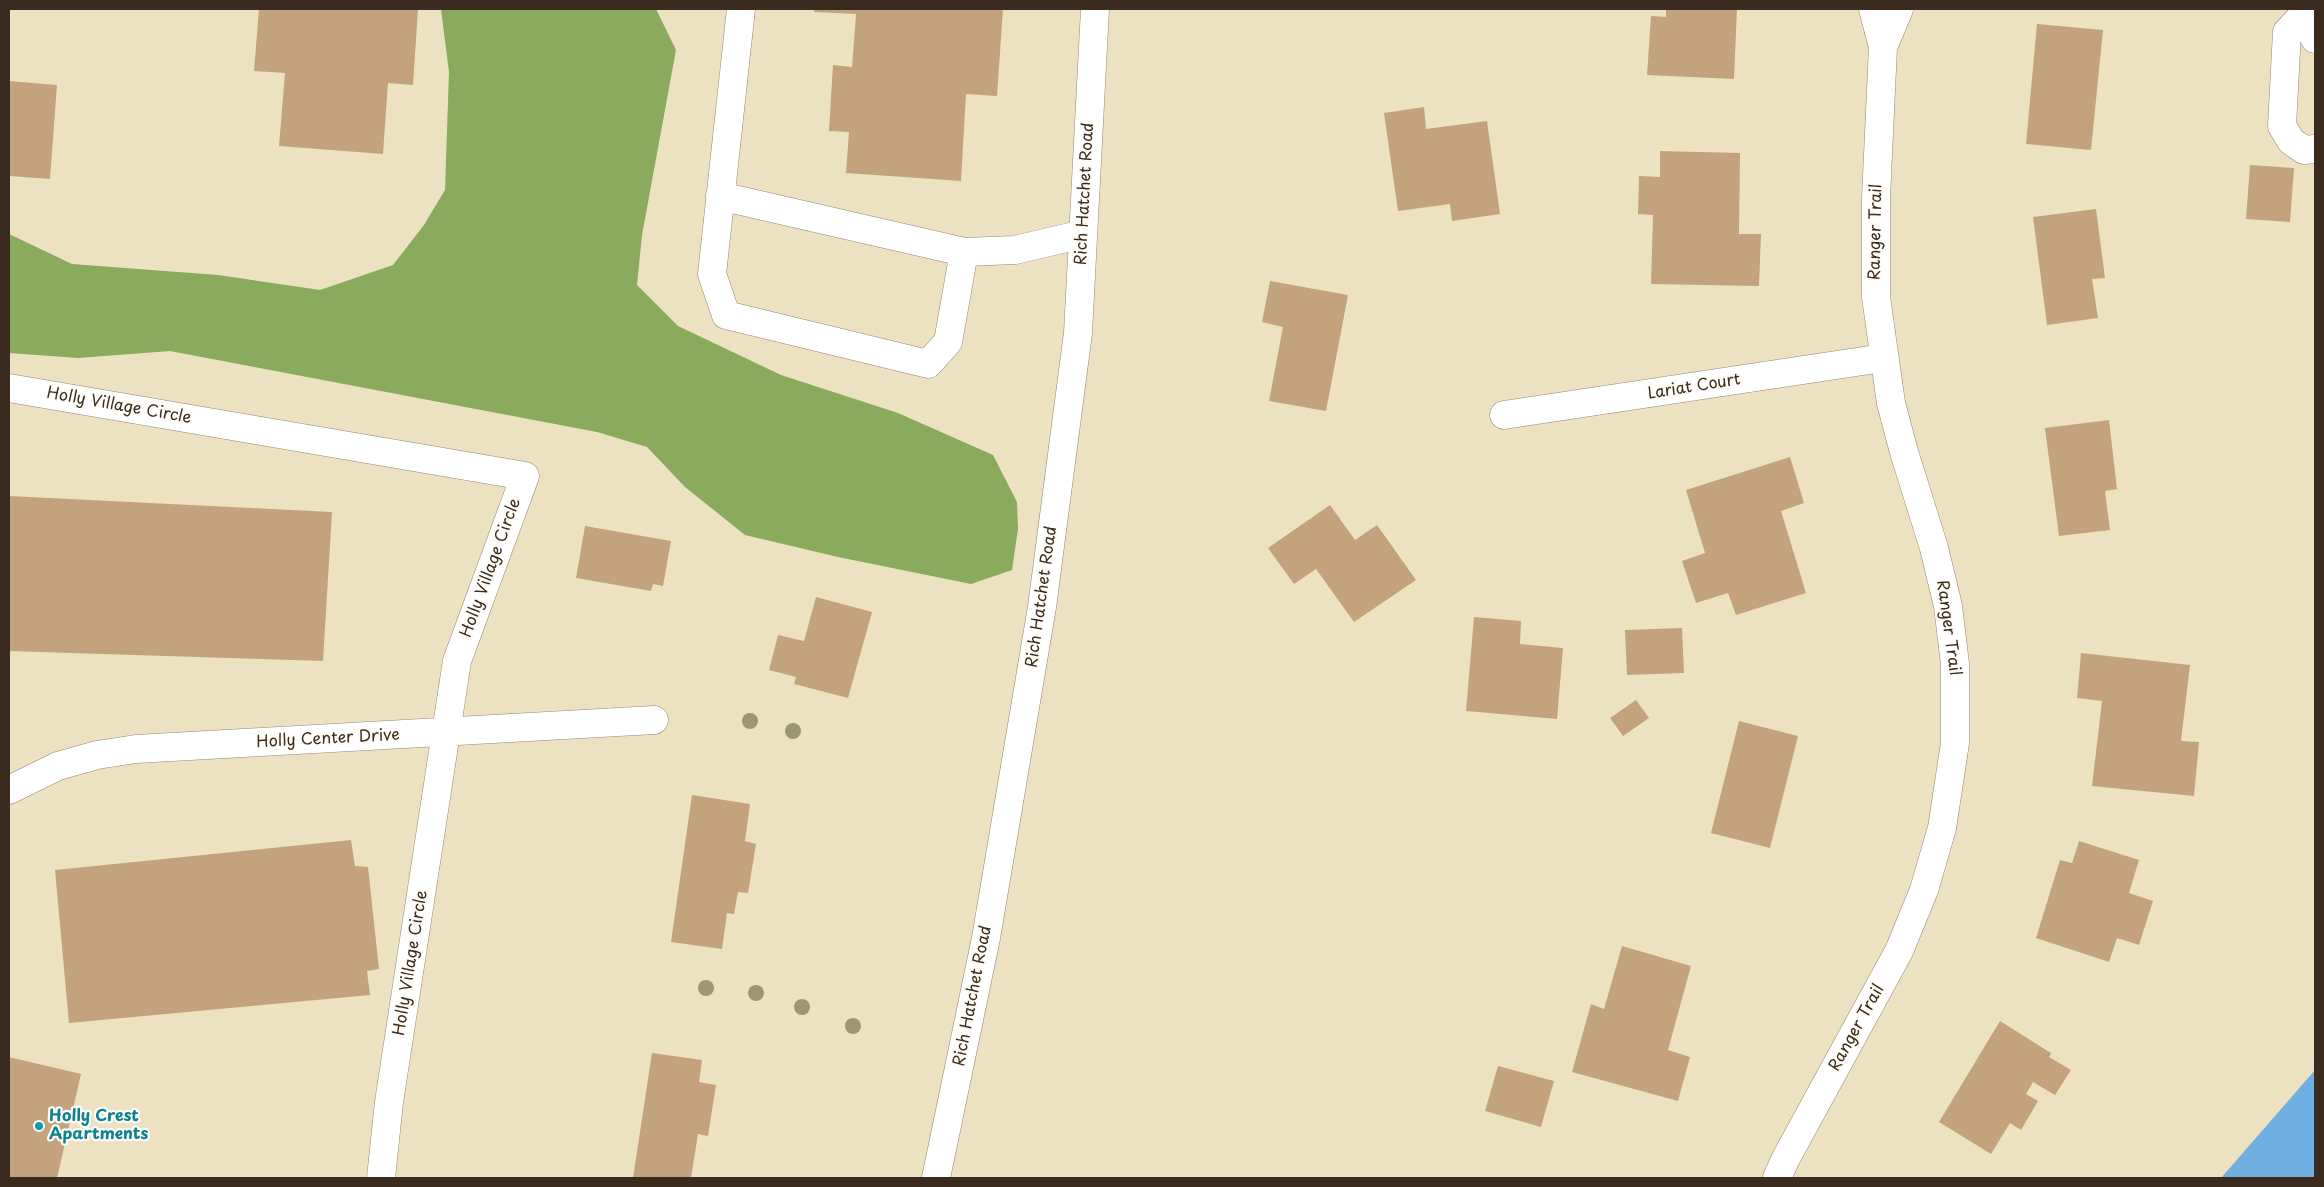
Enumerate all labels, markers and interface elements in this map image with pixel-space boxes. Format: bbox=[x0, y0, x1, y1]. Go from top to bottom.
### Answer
street label: Rich Hatchet Road bbox=[1072, 122, 1098, 266]
street label: Ranger Trail bbox=[1866, 184, 1886, 280]
street label: Lariat Court bbox=[1646, 370, 1742, 404]
street label: Holly Village Circle bbox=[45, 384, 193, 428]
street label: Holly Village Circle bbox=[457, 496, 525, 640]
street label: Rich Hatchet Road bbox=[1023, 525, 1061, 669]
street label: Ranger Trail bbox=[1932, 579, 1964, 677]
street label: Holly Center Drive bbox=[256, 726, 400, 752]
street label: Holly Village Circle bbox=[390, 889, 432, 1037]
street label: Rich Hatchet Road bbox=[950, 924, 996, 1068]
street label: Ranger Trail bbox=[1825, 981, 1889, 1075]
place label: Holly Crest Apartments bbox=[49, 1107, 148, 1145]
marker: Holly Crest Apartments bbox=[33, 1120, 45, 1132]

